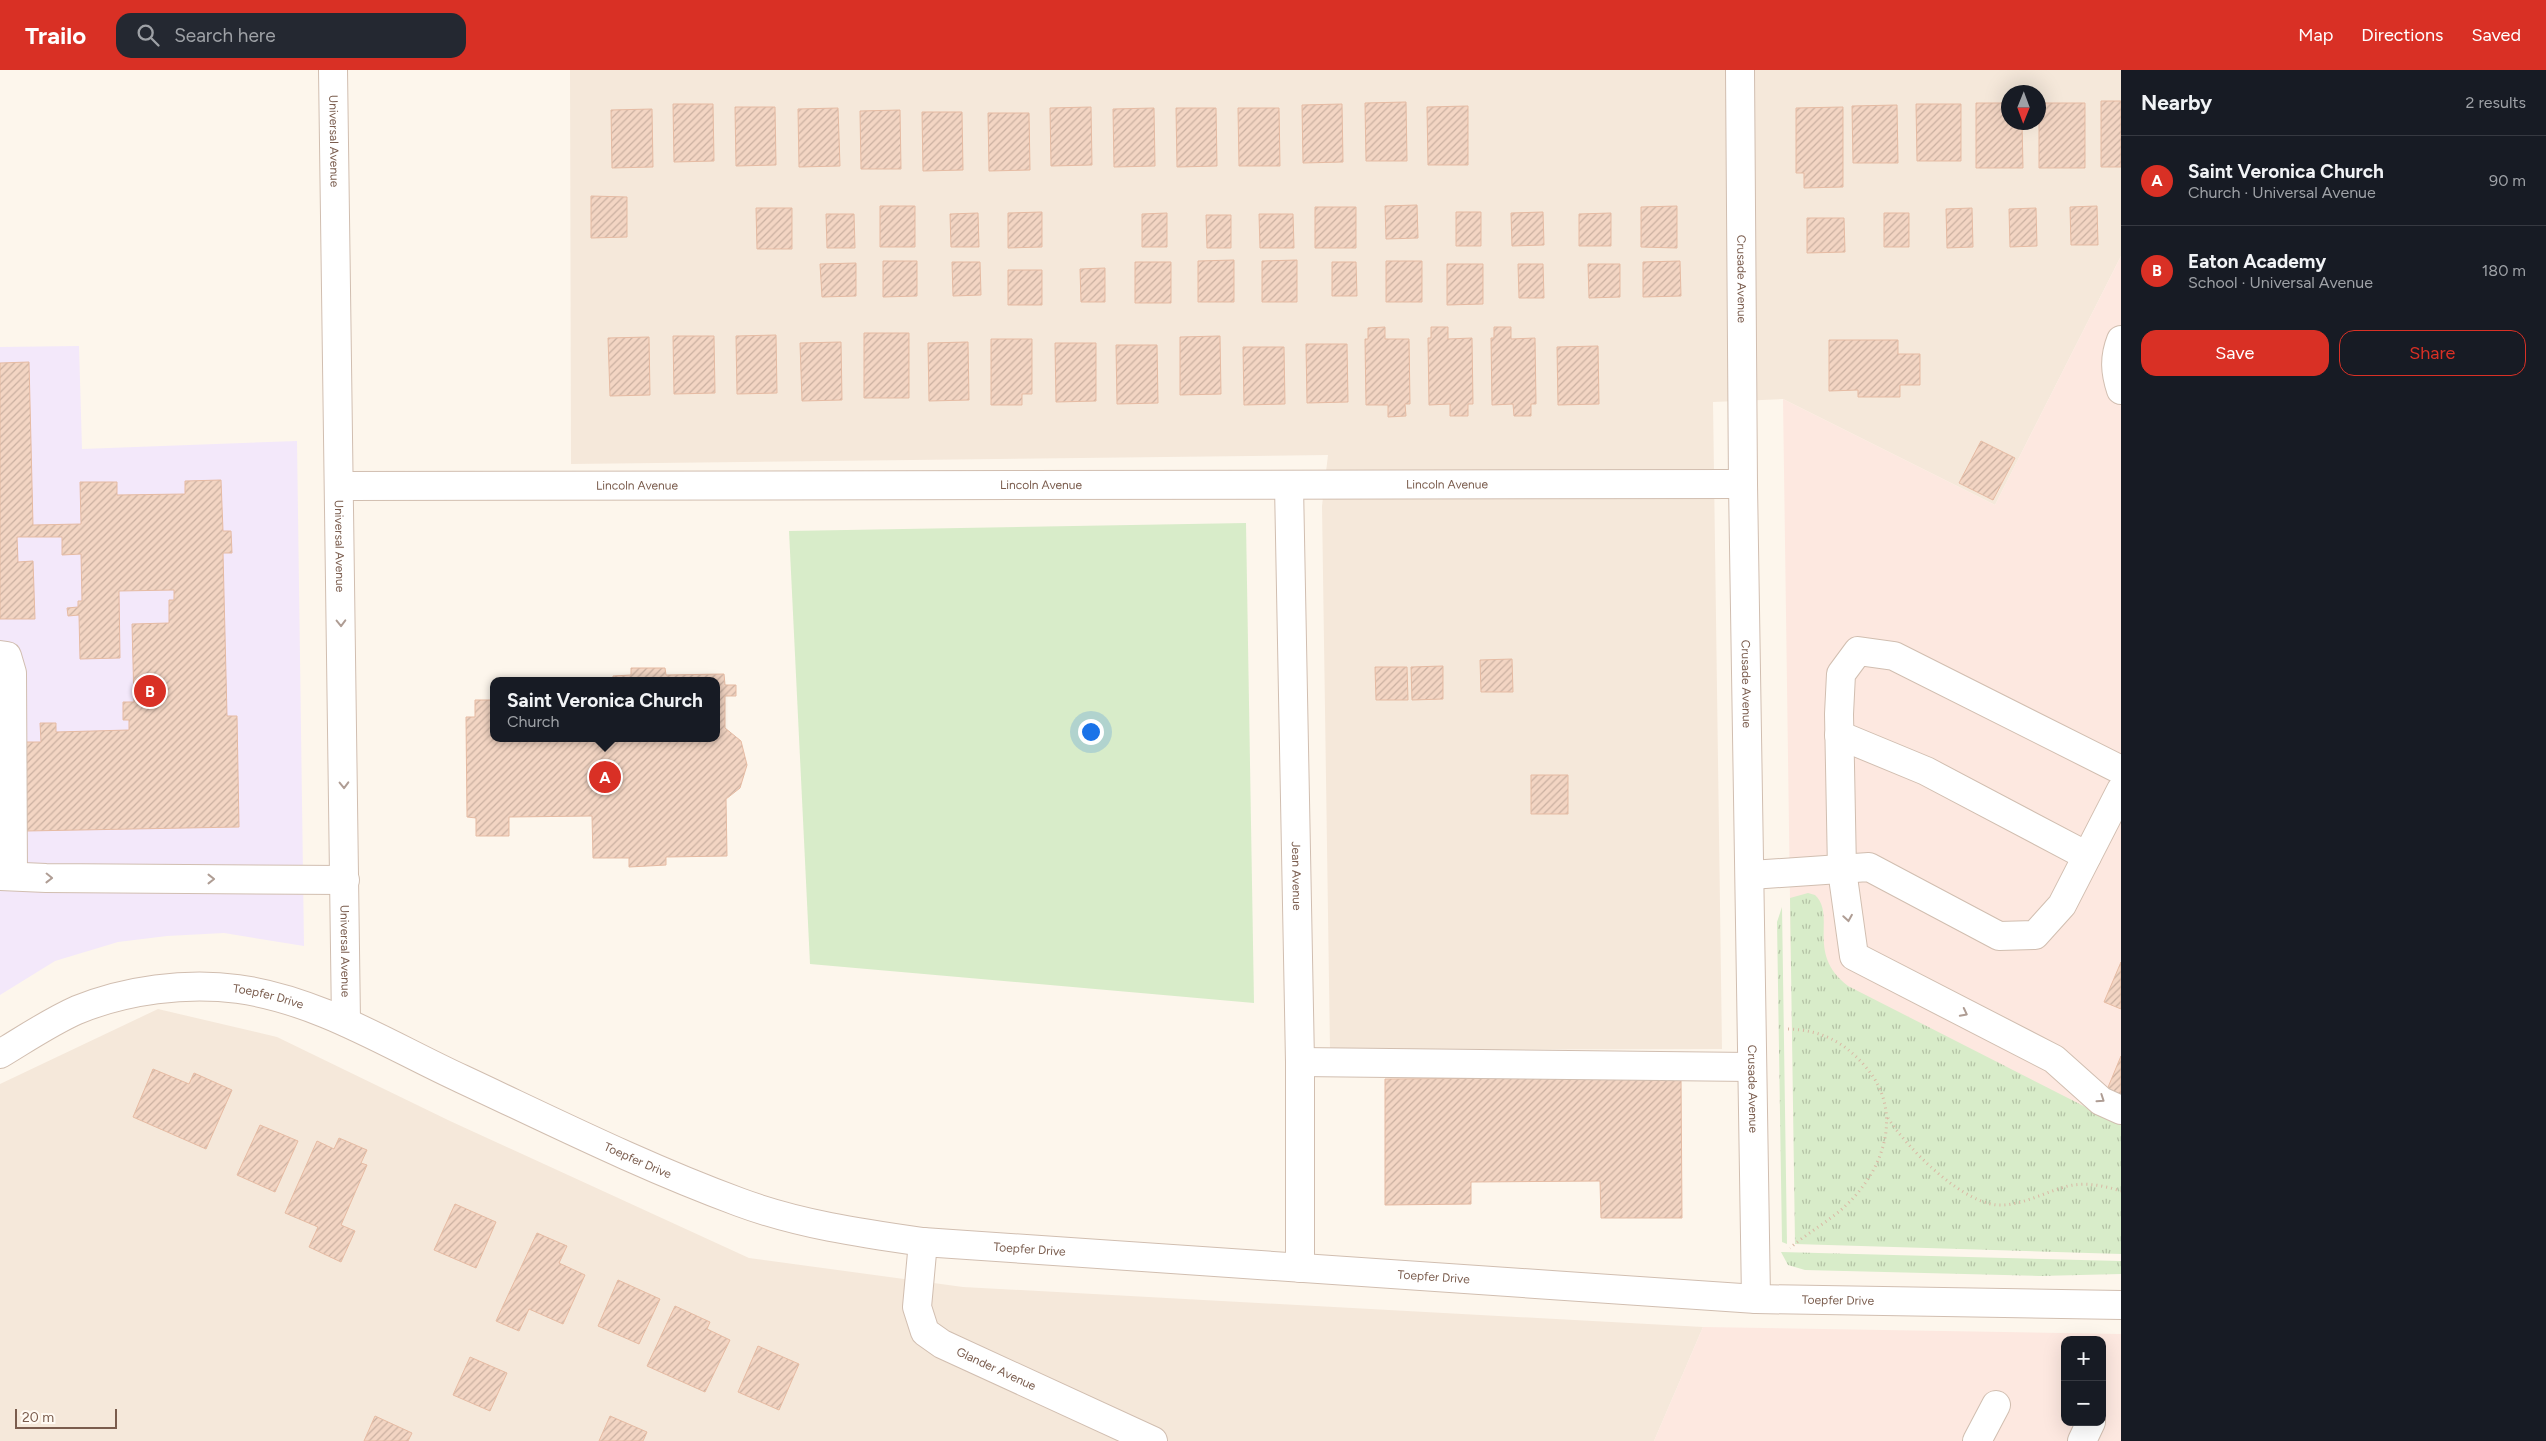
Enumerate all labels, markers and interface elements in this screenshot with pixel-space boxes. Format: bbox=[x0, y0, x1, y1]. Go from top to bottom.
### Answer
search box bbox=[116, 13, 466, 58]
text: Trailo bbox=[25, 21, 86, 50]
icon: search bbox=[134, 21, 162, 49]
text: Search here bbox=[174, 24, 276, 47]
text: Map bbox=[2298, 24, 2333, 46]
text: Directions bbox=[2361, 24, 2443, 46]
text: Saved bbox=[2471, 24, 2521, 46]
north arrow bbox=[2001, 85, 2046, 130]
text: Nearby bbox=[2141, 90, 2212, 115]
text: 2 results bbox=[2466, 93, 2526, 112]
street label: Universal Avenue bbox=[326, 95, 342, 188]
text: Saint Veronica Church bbox=[2188, 160, 2384, 183]
text: A bbox=[2151, 171, 2163, 190]
text: 90 m bbox=[2489, 171, 2526, 190]
text: Church · Universal Avenue bbox=[2188, 183, 2376, 202]
street label: Crusade Avenue bbox=[1734, 235, 1749, 324]
text: Eaton Academy bbox=[2188, 250, 2326, 273]
text: B bbox=[2152, 261, 2162, 280]
text: 180 m bbox=[2482, 261, 2526, 280]
text: School · Universal Avenue bbox=[2188, 273, 2373, 292]
button: Save bbox=[2141, 330, 2329, 376]
button: Share bbox=[2339, 330, 2526, 376]
street label: Lincoln Avenue bbox=[1406, 477, 1489, 491]
street label: Lincoln Avenue bbox=[1000, 478, 1083, 492]
street label: Lincoln Avenue bbox=[596, 479, 679, 493]
street label: Universal Avenue bbox=[332, 500, 347, 593]
one-way arrow bbox=[336, 619, 346, 627]
street label: Crusade Avenue bbox=[1738, 640, 1754, 729]
pin: B bbox=[134, 672, 166, 710]
popup bbox=[490, 677, 720, 742]
text: Saint Veronica Church bbox=[507, 689, 703, 712]
text: Church bbox=[507, 712, 559, 731]
your location bbox=[1078, 719, 1104, 745]
pin: A bbox=[589, 758, 621, 796]
one-way arrow bbox=[338, 781, 349, 789]
street label: Jean Avenue bbox=[1289, 841, 1304, 911]
one-way arrow bbox=[45, 873, 53, 883]
one-way arrow bbox=[208, 874, 215, 884]
street label: Universal Avenue bbox=[337, 904, 353, 998]
one-way arrow bbox=[1842, 915, 1853, 923]
street label: Toepfer Drive bbox=[232, 981, 306, 1012]
one-way arrow bbox=[1959, 1007, 1968, 1017]
street label: Crusade Avenue bbox=[1745, 1045, 1760, 1134]
one-way arrow bbox=[2095, 1093, 2104, 1103]
street label: Toepfer Drive bbox=[602, 1140, 674, 1182]
street label: Toepfer Drive bbox=[993, 1240, 1067, 1259]
street label: Toepfer Drive bbox=[1397, 1267, 1471, 1286]
street label: Toepfer Drive bbox=[1802, 1293, 1875, 1308]
map controls bbox=[2061, 1336, 2106, 1426]
button: + bbox=[2061, 1336, 2106, 1381]
street label: Glander Avenue bbox=[954, 1345, 1039, 1393]
button: − bbox=[2061, 1381, 2106, 1426]
scale bar bbox=[15, 1406, 118, 1429]
text: 20 m bbox=[22, 1409, 54, 1426]

